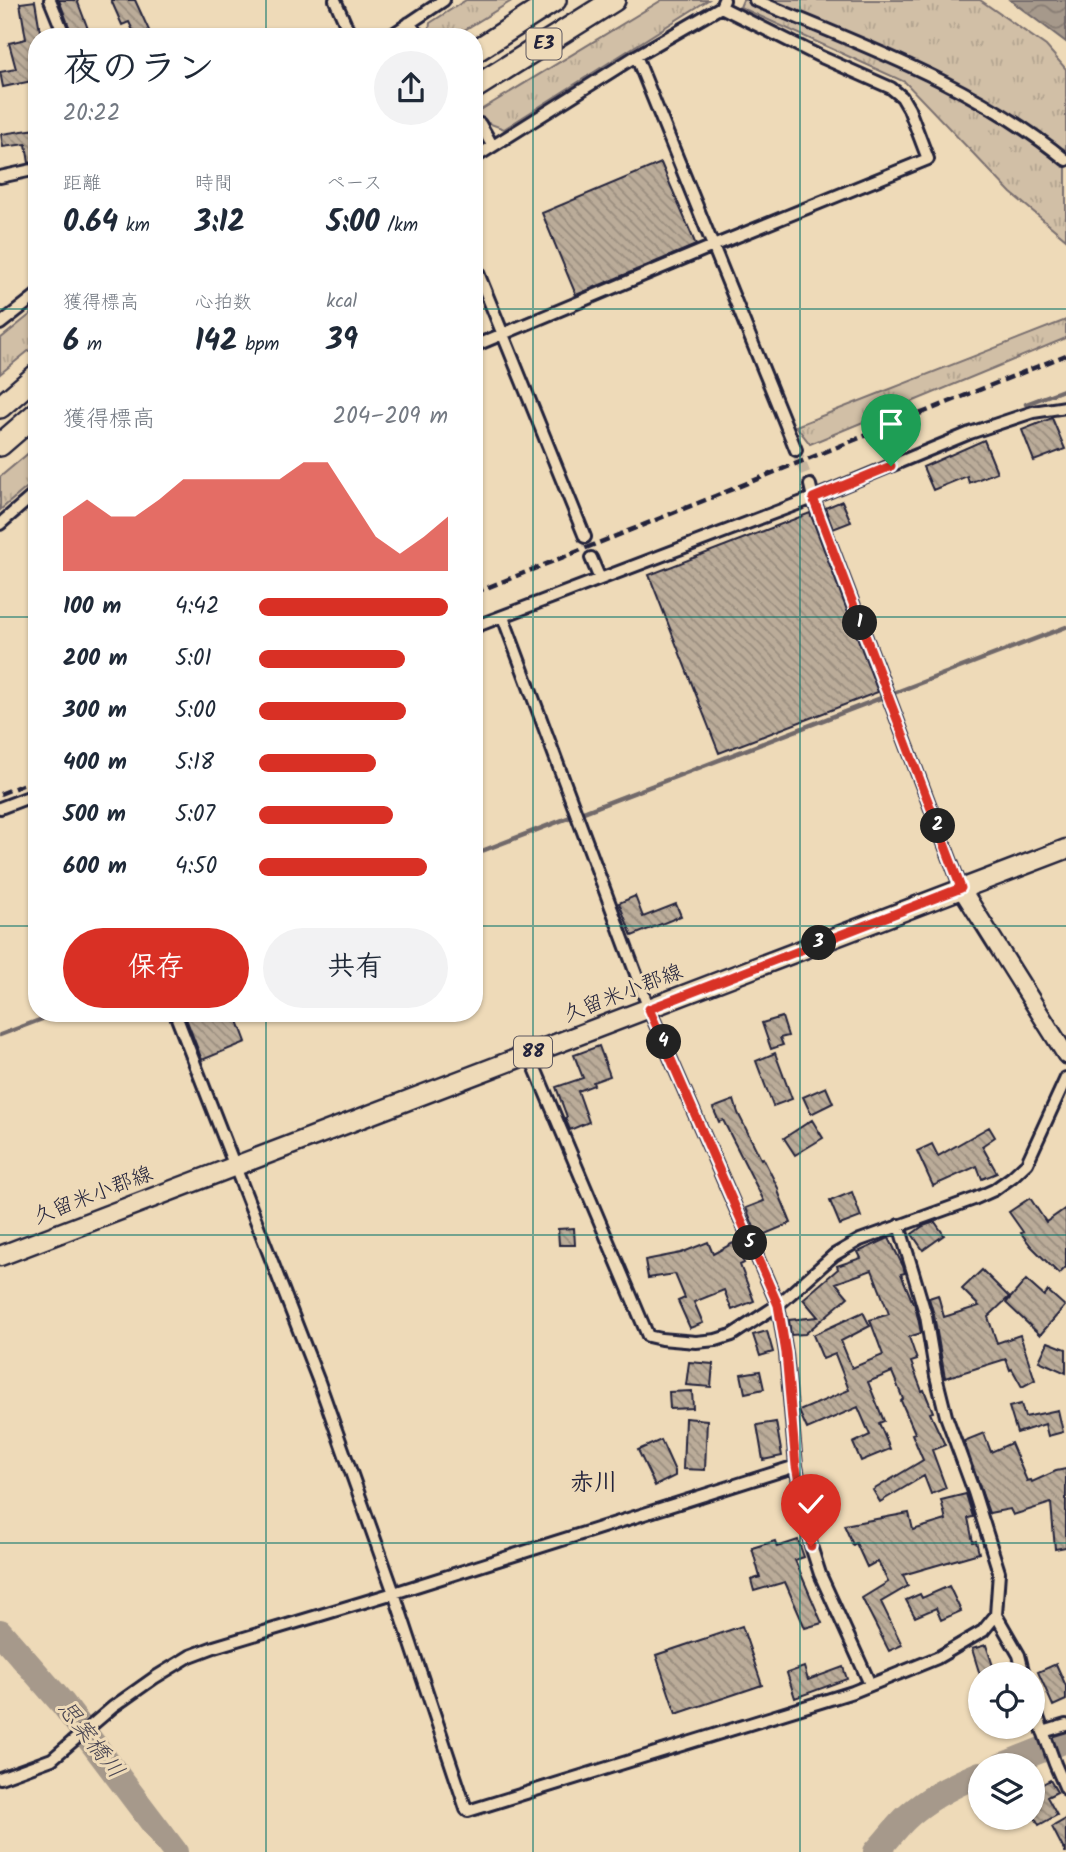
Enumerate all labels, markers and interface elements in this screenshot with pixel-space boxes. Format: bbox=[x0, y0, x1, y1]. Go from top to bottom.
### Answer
road number: E3 bbox=[526, 28, 562, 60]
text: 夜のラン bbox=[63, 40, 215, 100]
button: share bbox=[374, 51, 448, 125]
text: 20:22 bbox=[63, 96, 120, 132]
text: 距離 bbox=[63, 169, 101, 199]
text: 時間 bbox=[195, 169, 233, 199]
text: ペース bbox=[326, 169, 382, 199]
text: 0.64 bbox=[63, 199, 118, 247]
text: 3:12 bbox=[195, 199, 245, 247]
text: 5:00 bbox=[326, 199, 380, 247]
text: km bbox=[118, 211, 150, 241]
text: /km bbox=[380, 211, 418, 241]
text: kcal bbox=[326, 287, 357, 317]
text: 獲得標高 bbox=[63, 288, 139, 318]
text: 心拍数 bbox=[195, 288, 252, 318]
text: 39 bbox=[326, 317, 358, 365]
text: 6 bbox=[63, 318, 79, 366]
text: 142 bbox=[195, 318, 238, 366]
text: m bbox=[79, 330, 102, 360]
text: bpm bbox=[238, 330, 279, 360]
pin bbox=[861, 394, 921, 466]
text: 204–209 m bbox=[333, 399, 448, 435]
text: 獲得標高 bbox=[63, 402, 155, 438]
icon: arrive bbox=[872, 405, 910, 443]
text: 100 m bbox=[63, 589, 121, 625]
text: 4:42 bbox=[175, 589, 219, 625]
pin: 1 bbox=[842, 606, 878, 640]
text: 1 bbox=[857, 607, 862, 637]
text: 200 m bbox=[63, 641, 128, 677]
text: 5:01 bbox=[175, 641, 212, 677]
text: 300 m bbox=[63, 693, 127, 729]
text: 5:00 bbox=[175, 693, 216, 729]
text: 400 m bbox=[63, 745, 127, 781]
text: 5:18 bbox=[175, 745, 214, 781]
text: 500 m bbox=[63, 797, 126, 833]
text: 5:07 bbox=[175, 797, 215, 833]
pin: 2 bbox=[920, 808, 956, 844]
text: 2 bbox=[932, 810, 943, 840]
text: 600 m bbox=[63, 849, 127, 885]
text: 4:50 bbox=[175, 849, 217, 885]
pin: 3 bbox=[802, 926, 836, 960]
text: 3 bbox=[813, 927, 824, 957]
button: 保存 bbox=[63, 928, 249, 1008]
button: 共有 bbox=[263, 928, 448, 1008]
street label: 久留米小郡線 bbox=[558, 956, 688, 1032]
pin: 4 bbox=[646, 1024, 682, 1060]
text: 4 bbox=[658, 1026, 669, 1056]
road number: 88 bbox=[514, 1036, 552, 1068]
street label: 久留米小郡線 bbox=[28, 1158, 158, 1234]
pin: 5 bbox=[732, 1226, 768, 1260]
text: 5 bbox=[745, 1227, 754, 1257]
district label: 赤川 bbox=[570, 1464, 618, 1503]
pin bbox=[781, 1474, 841, 1546]
icon: check bbox=[792, 1485, 830, 1523]
map controls bbox=[968, 1662, 1045, 1830]
button: locate bbox=[968, 1662, 1045, 1739]
water label: 思案橋川 bbox=[47, 1693, 133, 1787]
button: layers bbox=[968, 1753, 1045, 1830]

